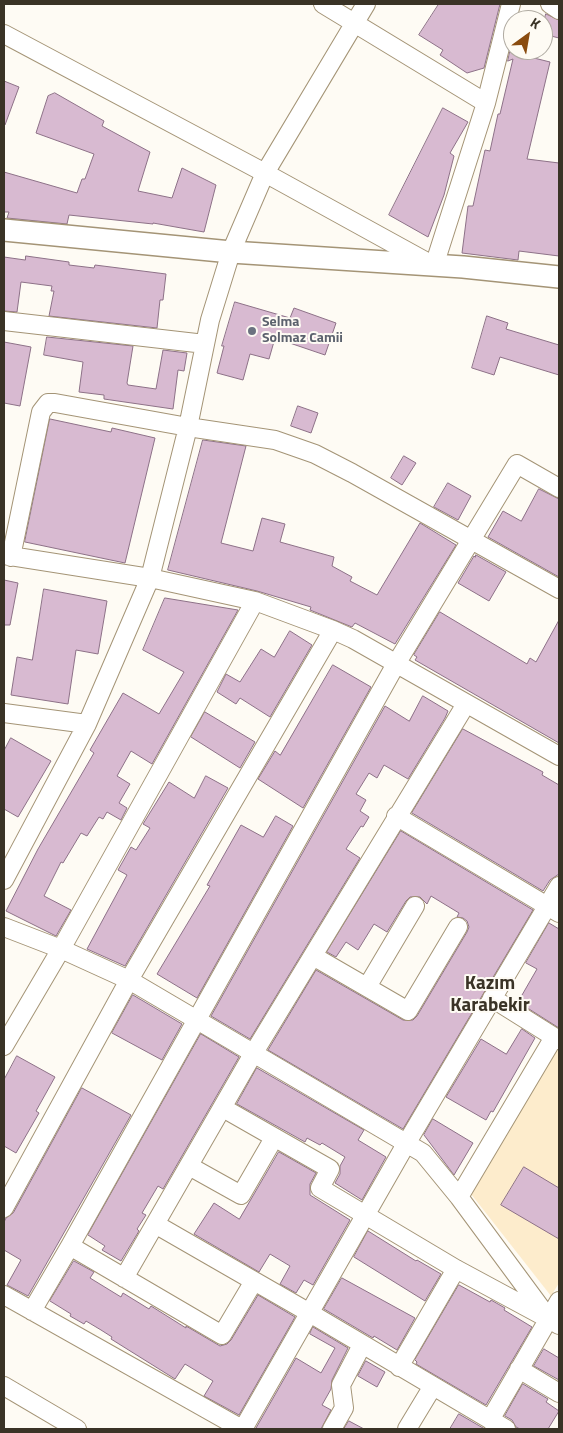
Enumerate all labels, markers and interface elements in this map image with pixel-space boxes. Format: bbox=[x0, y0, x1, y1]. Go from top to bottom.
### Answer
north arrow bbox=[503, 10, 553, 60]
text: K bbox=[527, 12, 545, 34]
place label: Selma Solmaz Camii bbox=[262, 315, 343, 348]
marker: Selma Solmaz Camii bbox=[246, 325, 258, 337]
district label: Kazım Karabekir bbox=[450, 973, 530, 1017]

